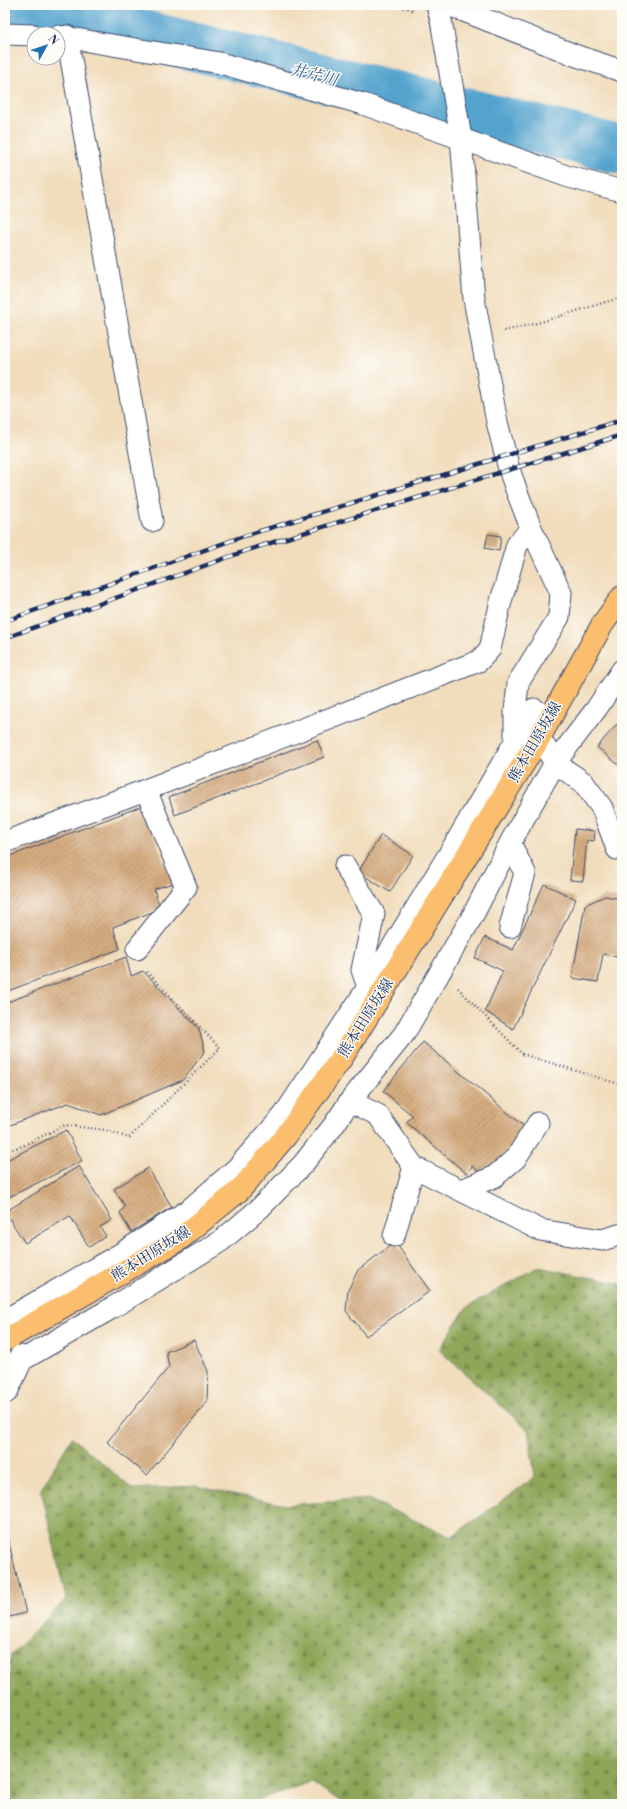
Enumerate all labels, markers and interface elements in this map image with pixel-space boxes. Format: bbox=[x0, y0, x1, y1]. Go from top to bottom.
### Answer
north arrow bbox=[26, 26, 66, 66]
text: N bbox=[45, 32, 61, 48]
water label: 井芹川 bbox=[288, 59, 342, 91]
street label: 熊本田原坂線 bbox=[504, 698, 566, 786]
street label: 熊本田原坂線 bbox=[334, 975, 398, 1061]
street label: 熊本田原坂線 bbox=[108, 1222, 194, 1286]

